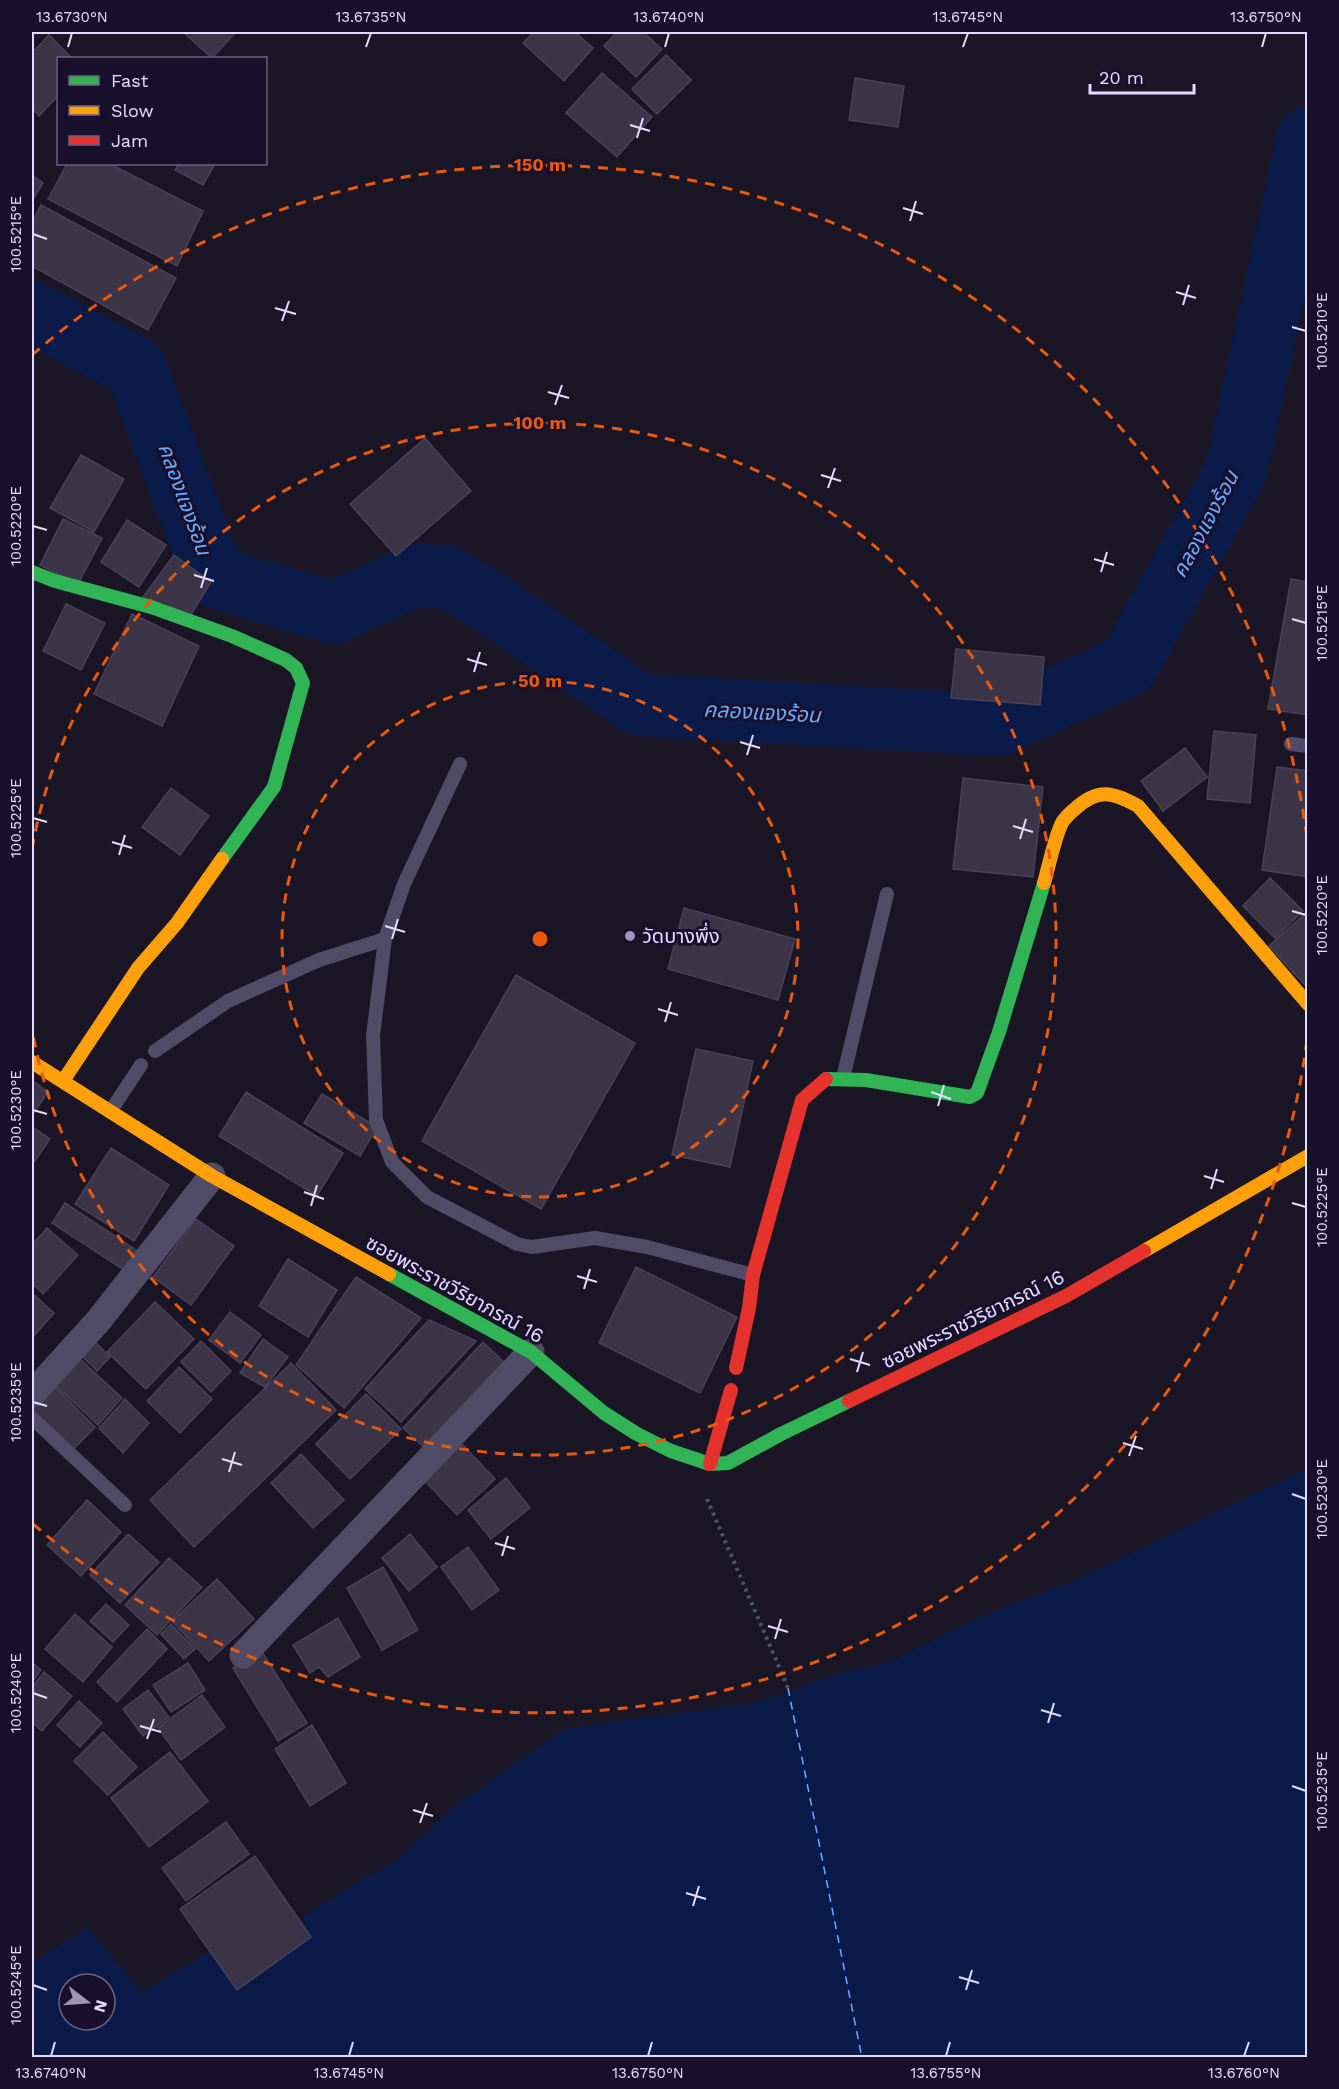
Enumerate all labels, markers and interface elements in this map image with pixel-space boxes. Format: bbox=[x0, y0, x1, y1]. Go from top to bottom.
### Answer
text: 13.6730°N bbox=[36, 8, 108, 26]
text: 13.6735°N bbox=[335, 8, 407, 26]
text: 13.6740°N bbox=[633, 8, 705, 26]
text: 13.6745°N bbox=[933, 8, 1003, 26]
text: 13.6750°N bbox=[1230, 8, 1302, 26]
legend bbox=[57, 57, 267, 165]
scale bar bbox=[1090, 57, 1194, 95]
text: 20 m bbox=[1099, 67, 1144, 88]
text: Fast bbox=[111, 70, 149, 91]
text: Slow bbox=[111, 100, 154, 121]
text: Jam bbox=[111, 130, 148, 151]
text: 150 m bbox=[514, 154, 566, 175]
text: 100.5215°E bbox=[7, 196, 25, 272]
text: 100.5210°E bbox=[1313, 292, 1331, 370]
text: 100 m bbox=[513, 412, 567, 433]
water label: คลองแจงร้อน bbox=[153, 440, 217, 559]
water label: คลองแจงร้อน bbox=[1166, 465, 1244, 582]
text: 100.5220°E bbox=[7, 486, 25, 566]
text: 100.5215°E bbox=[1313, 585, 1331, 661]
text: 50 m bbox=[518, 670, 562, 691]
water label: คลองแจงร้อน bbox=[703, 696, 822, 728]
text: 100.5225°E bbox=[7, 778, 25, 858]
text: 100.5220°E bbox=[1313, 875, 1331, 955]
place label: วัดบางพึ่ง bbox=[642, 922, 720, 948]
centre of rings bbox=[530, 929, 550, 949]
marker: วัดบางพึ่ง bbox=[623, 929, 637, 943]
text: 100.5230°E bbox=[7, 1070, 25, 1150]
text: 100.5225°E bbox=[1313, 1167, 1331, 1247]
street label: ซอยพระราชวีริยาภรณ์ 16 bbox=[362, 1230, 548, 1348]
street label: ซอยพระราชวีริยาภรณ์ 16 bbox=[878, 1264, 1068, 1374]
text: 100.5235°E bbox=[7, 1362, 25, 1442]
text: 100.5230°E bbox=[1313, 1459, 1331, 1539]
text: 100.5240°E bbox=[7, 1653, 25, 1733]
text: 100.5235°E bbox=[1313, 1751, 1331, 1831]
text: 100.5245°E bbox=[7, 1945, 25, 2025]
north arrow bbox=[57, 1972, 117, 2032]
text: N bbox=[90, 1998, 112, 2015]
text: 13.6740°N bbox=[15, 2064, 87, 2082]
text: 13.6745°N bbox=[314, 2064, 384, 2082]
text: 13.6750°N bbox=[612, 2064, 684, 2082]
text: 13.6755°N bbox=[910, 2064, 982, 2082]
text: 13.6760°N bbox=[1208, 2064, 1280, 2082]

